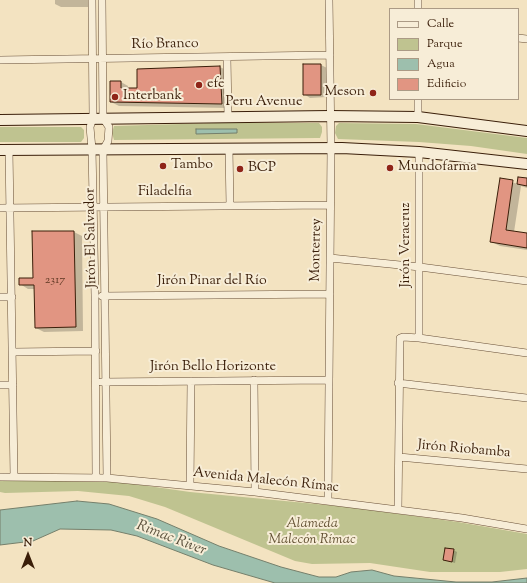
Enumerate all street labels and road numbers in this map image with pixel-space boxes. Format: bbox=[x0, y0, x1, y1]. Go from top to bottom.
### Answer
street label: Río Branco bbox=[131, 36, 199, 54]
street label: Peru Avenue bbox=[226, 95, 302, 111]
street label: Filadelfia bbox=[138, 185, 192, 201]
street label: Jirón El Salvador bbox=[83, 188, 101, 288]
street label: Jirón Veracruz bbox=[399, 202, 415, 288]
street label: Monterrey bbox=[308, 218, 326, 282]
street label: Jirón Pinar del Río bbox=[157, 274, 267, 290]
street label: Jirón Bello Horizonte bbox=[150, 360, 276, 376]
street label: Jirón Riobamba bbox=[417, 438, 511, 462]
street label: Avenida Malecón Rímac bbox=[192, 465, 340, 497]

